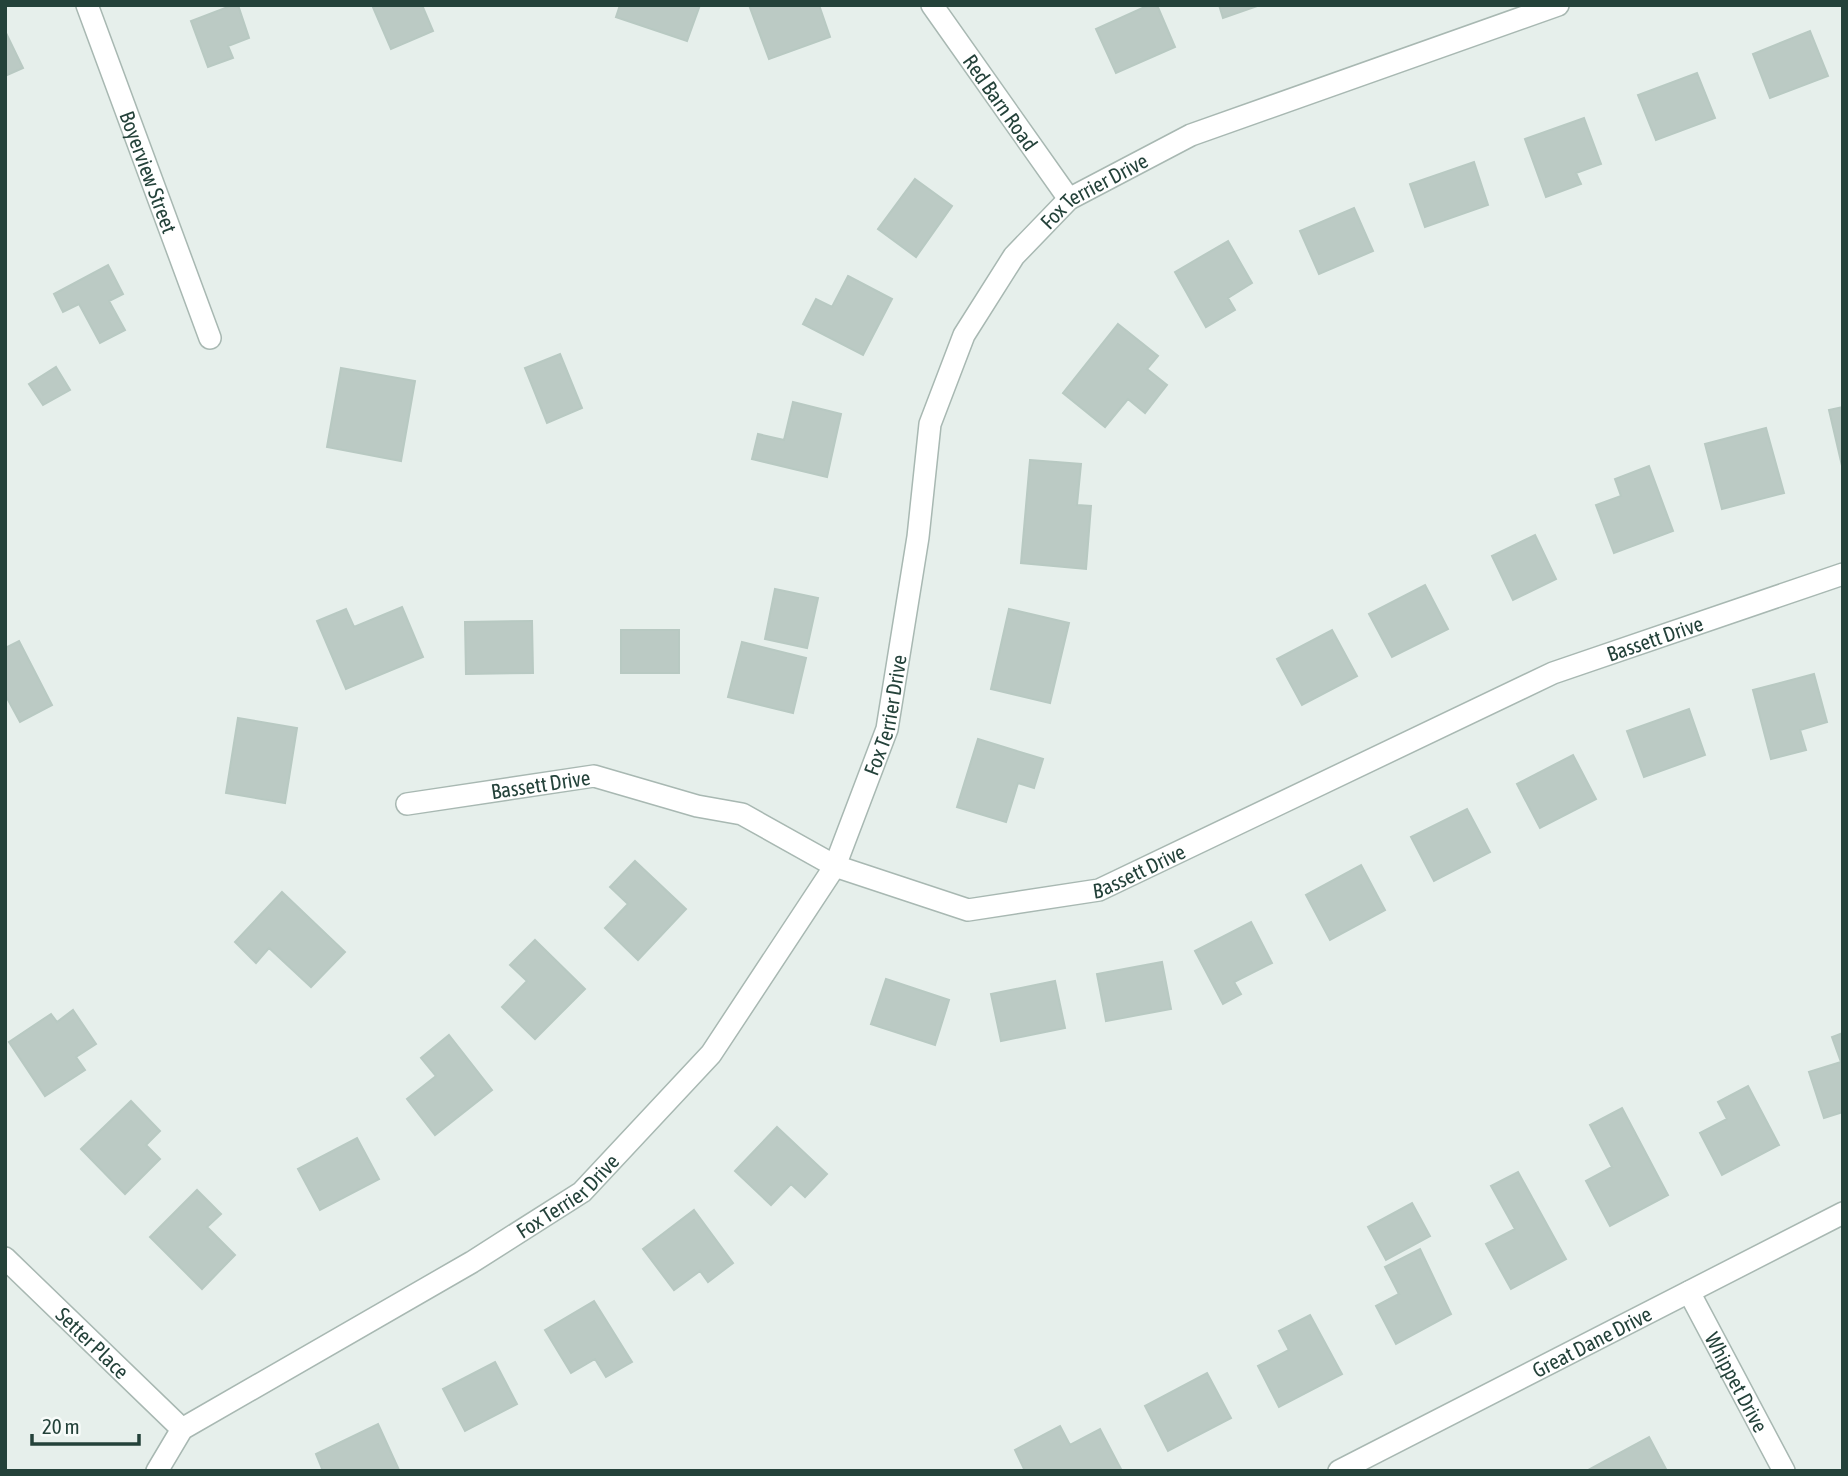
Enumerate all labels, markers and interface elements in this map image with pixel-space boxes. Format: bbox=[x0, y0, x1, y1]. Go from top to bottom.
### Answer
street label: Red Barn Road bbox=[959, 50, 1043, 155]
street label: Boyerview Street bbox=[115, 108, 182, 236]
street label: Fox Terrier Drive bbox=[1035, 148, 1152, 233]
street label: Bassett Drive bbox=[1604, 611, 1706, 666]
street label: Fox Terrier Drive bbox=[859, 653, 911, 778]
street label: Bassett Drive bbox=[489, 765, 592, 803]
street label: Bassett Drive bbox=[1091, 839, 1189, 903]
street label: Fox Terrier Drive bbox=[512, 1149, 623, 1243]
street label: Great Dane Drive bbox=[1528, 1301, 1655, 1382]
street label: Setter Place bbox=[51, 1302, 134, 1383]
street label: Whippet Drive bbox=[1701, 1328, 1773, 1436]
scale bar bbox=[32, 1402, 138, 1446]
text: 20 m bbox=[42, 1414, 80, 1438]

